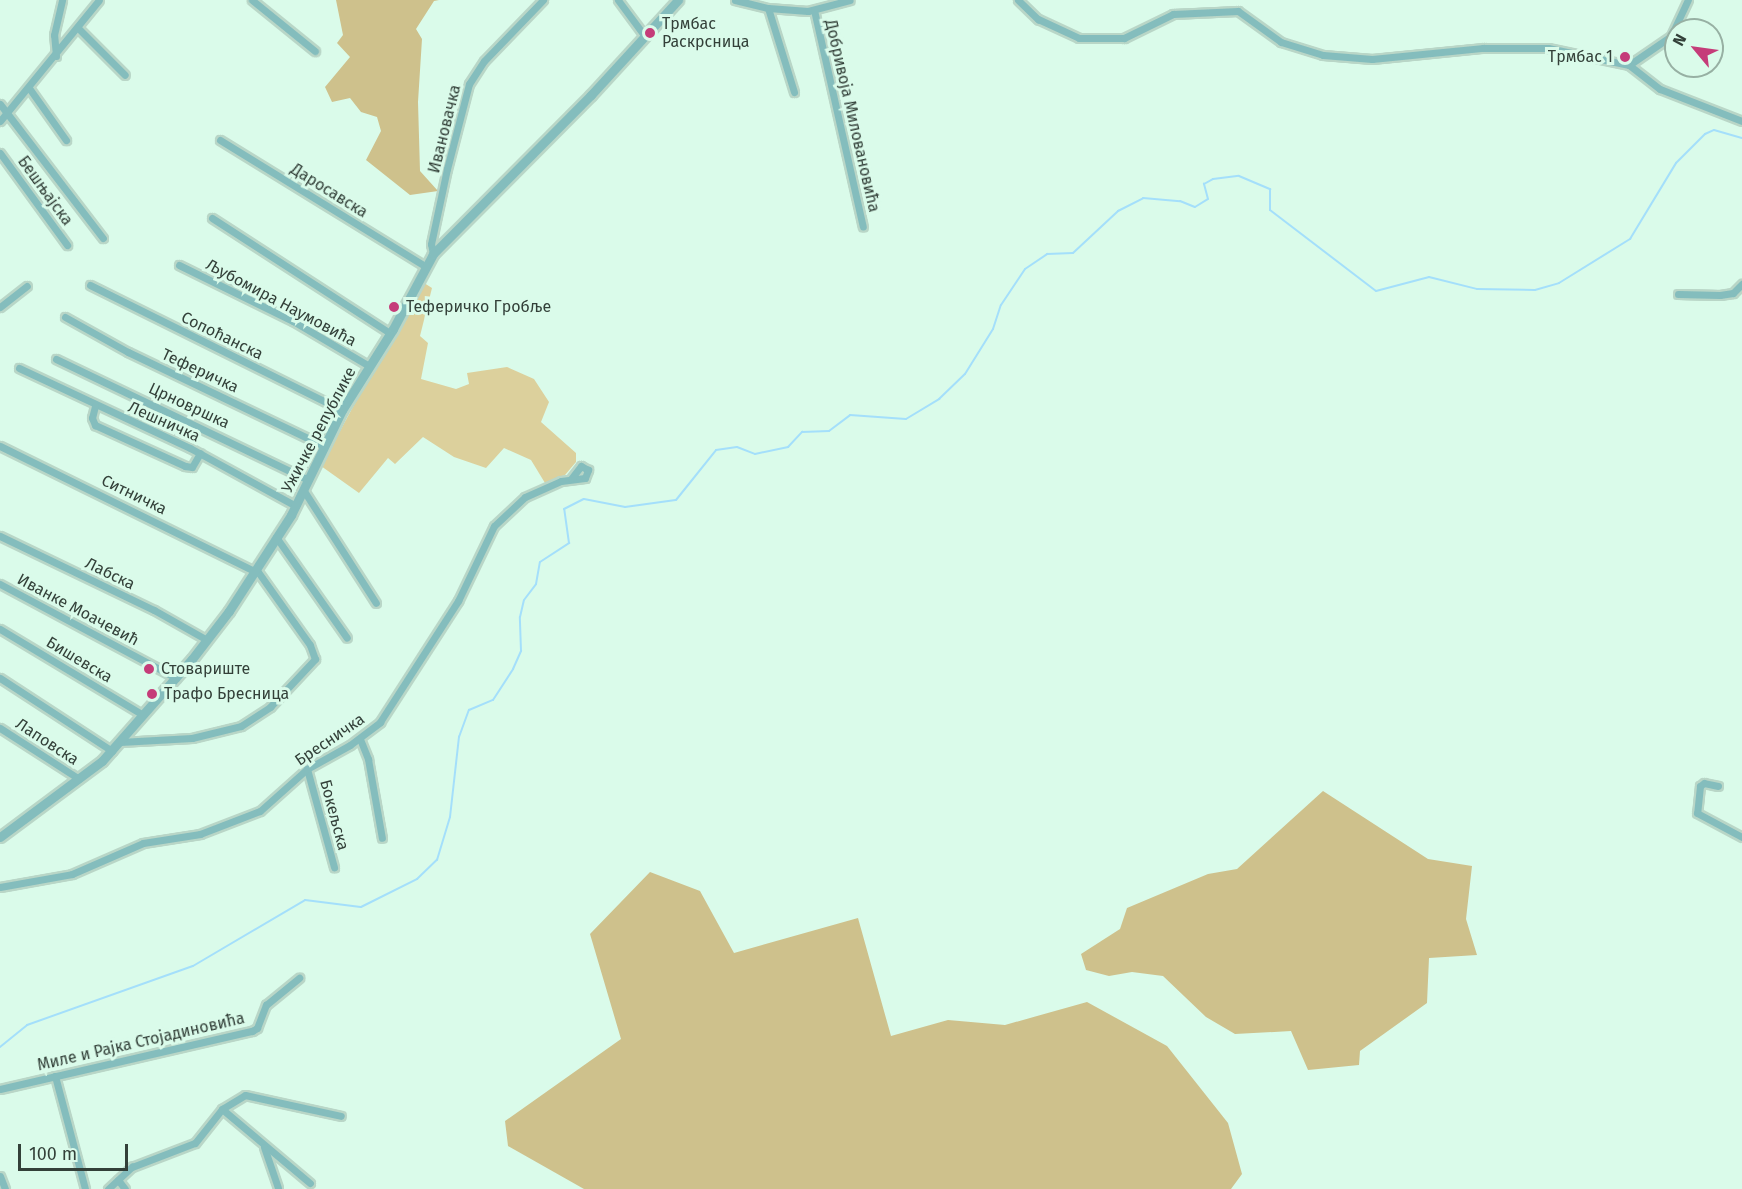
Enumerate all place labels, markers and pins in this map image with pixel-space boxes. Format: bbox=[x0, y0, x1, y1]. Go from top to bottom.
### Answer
place label: Трмбас Раскрсница bbox=[662, 14, 749, 52]
marker: Трмбас Раскрсница bbox=[643, 26, 657, 40]
place label: Трмбас 1 bbox=[1548, 47, 1613, 67]
marker: Трмбас 1 bbox=[1618, 50, 1632, 64]
place label: Теферичко Гробље bbox=[406, 297, 551, 317]
marker: Теферичко Гробље bbox=[387, 300, 401, 314]
place label: Стовариште bbox=[161, 659, 250, 679]
marker: Стовариште bbox=[142, 662, 156, 676]
place label: Трафо Бресница bbox=[164, 684, 289, 704]
marker: Трафо Бресница bbox=[145, 687, 159, 701]

